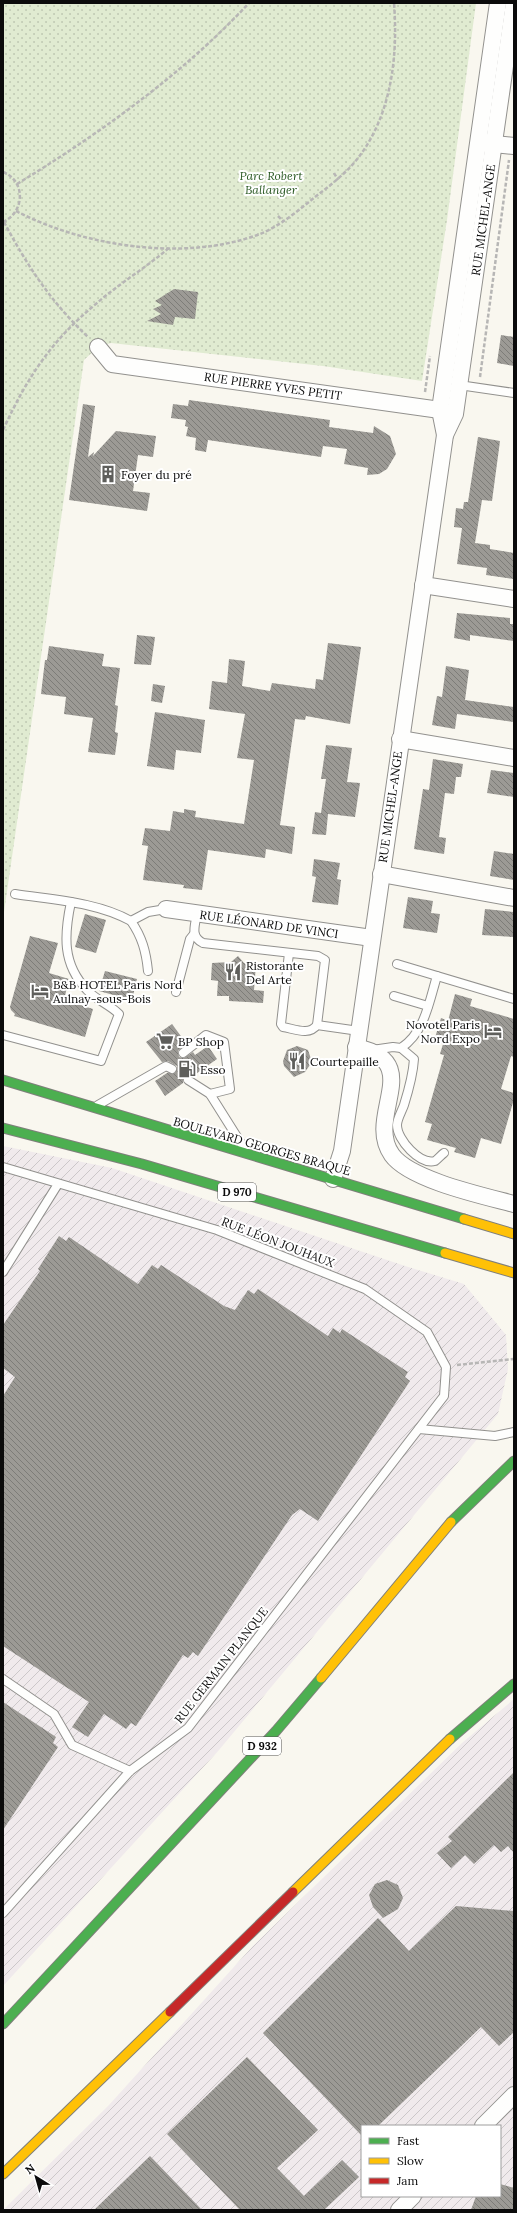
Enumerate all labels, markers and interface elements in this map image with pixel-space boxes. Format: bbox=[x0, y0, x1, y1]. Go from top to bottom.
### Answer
street label: RUE MICHEL-ANGE bbox=[468, 163, 498, 277]
park label: Parc Robert Ballanger bbox=[239, 168, 303, 197]
street label: RUE PIERRE YVES PETIT bbox=[203, 369, 343, 403]
building icon: Foyer du pré bbox=[98, 464, 118, 484]
place label: Foyer du pré bbox=[121, 467, 192, 482]
street label: RUE MICHEL-ANGE bbox=[375, 750, 405, 864]
street label: RUE LÉONARD DE VINCI bbox=[199, 907, 339, 941]
place label: Ristorante Del Arte bbox=[246, 958, 304, 987]
restaurant icon: Ristorante Del Arte bbox=[223, 962, 243, 982]
place label: B&B HOTEL Paris Nord Aulnay-sous-Bois bbox=[52, 977, 182, 1006]
hotel icon: B&B HOTEL Paris Nord Aulnay-sous-Bois bbox=[30, 981, 50, 1001]
place label: Novotel Paris Nord Expo bbox=[406, 1017, 480, 1046]
hotel icon: Novotel Paris Nord Expo bbox=[483, 1021, 503, 1041]
supermarket icon: BP Shop bbox=[155, 1031, 175, 1051]
place label: BP Shop bbox=[178, 1034, 224, 1049]
restaurant icon: Courtepaille bbox=[287, 1051, 307, 1071]
place label: Courtepaille bbox=[310, 1054, 379, 1069]
fuel station icon: Esso bbox=[177, 1059, 197, 1079]
place label: Esso bbox=[200, 1062, 226, 1077]
street label: BOULEVARD GEORGES BRAQUE bbox=[172, 1113, 352, 1179]
road number: D 970 bbox=[218, 1183, 256, 1201]
street label: RUE LÉON JOUHAUX bbox=[219, 1214, 337, 1271]
street label: RUE GERMAIN PLANQUE bbox=[171, 1604, 271, 1726]
road number: D 932 bbox=[243, 1737, 281, 1755]
legend bbox=[361, 2125, 501, 2197]
text: Fast bbox=[397, 2133, 420, 2148]
text: Slow bbox=[397, 2153, 424, 2168]
north arrow bbox=[16, 2157, 56, 2197]
text: N bbox=[22, 2161, 38, 2177]
text: Jam bbox=[396, 2173, 418, 2188]

